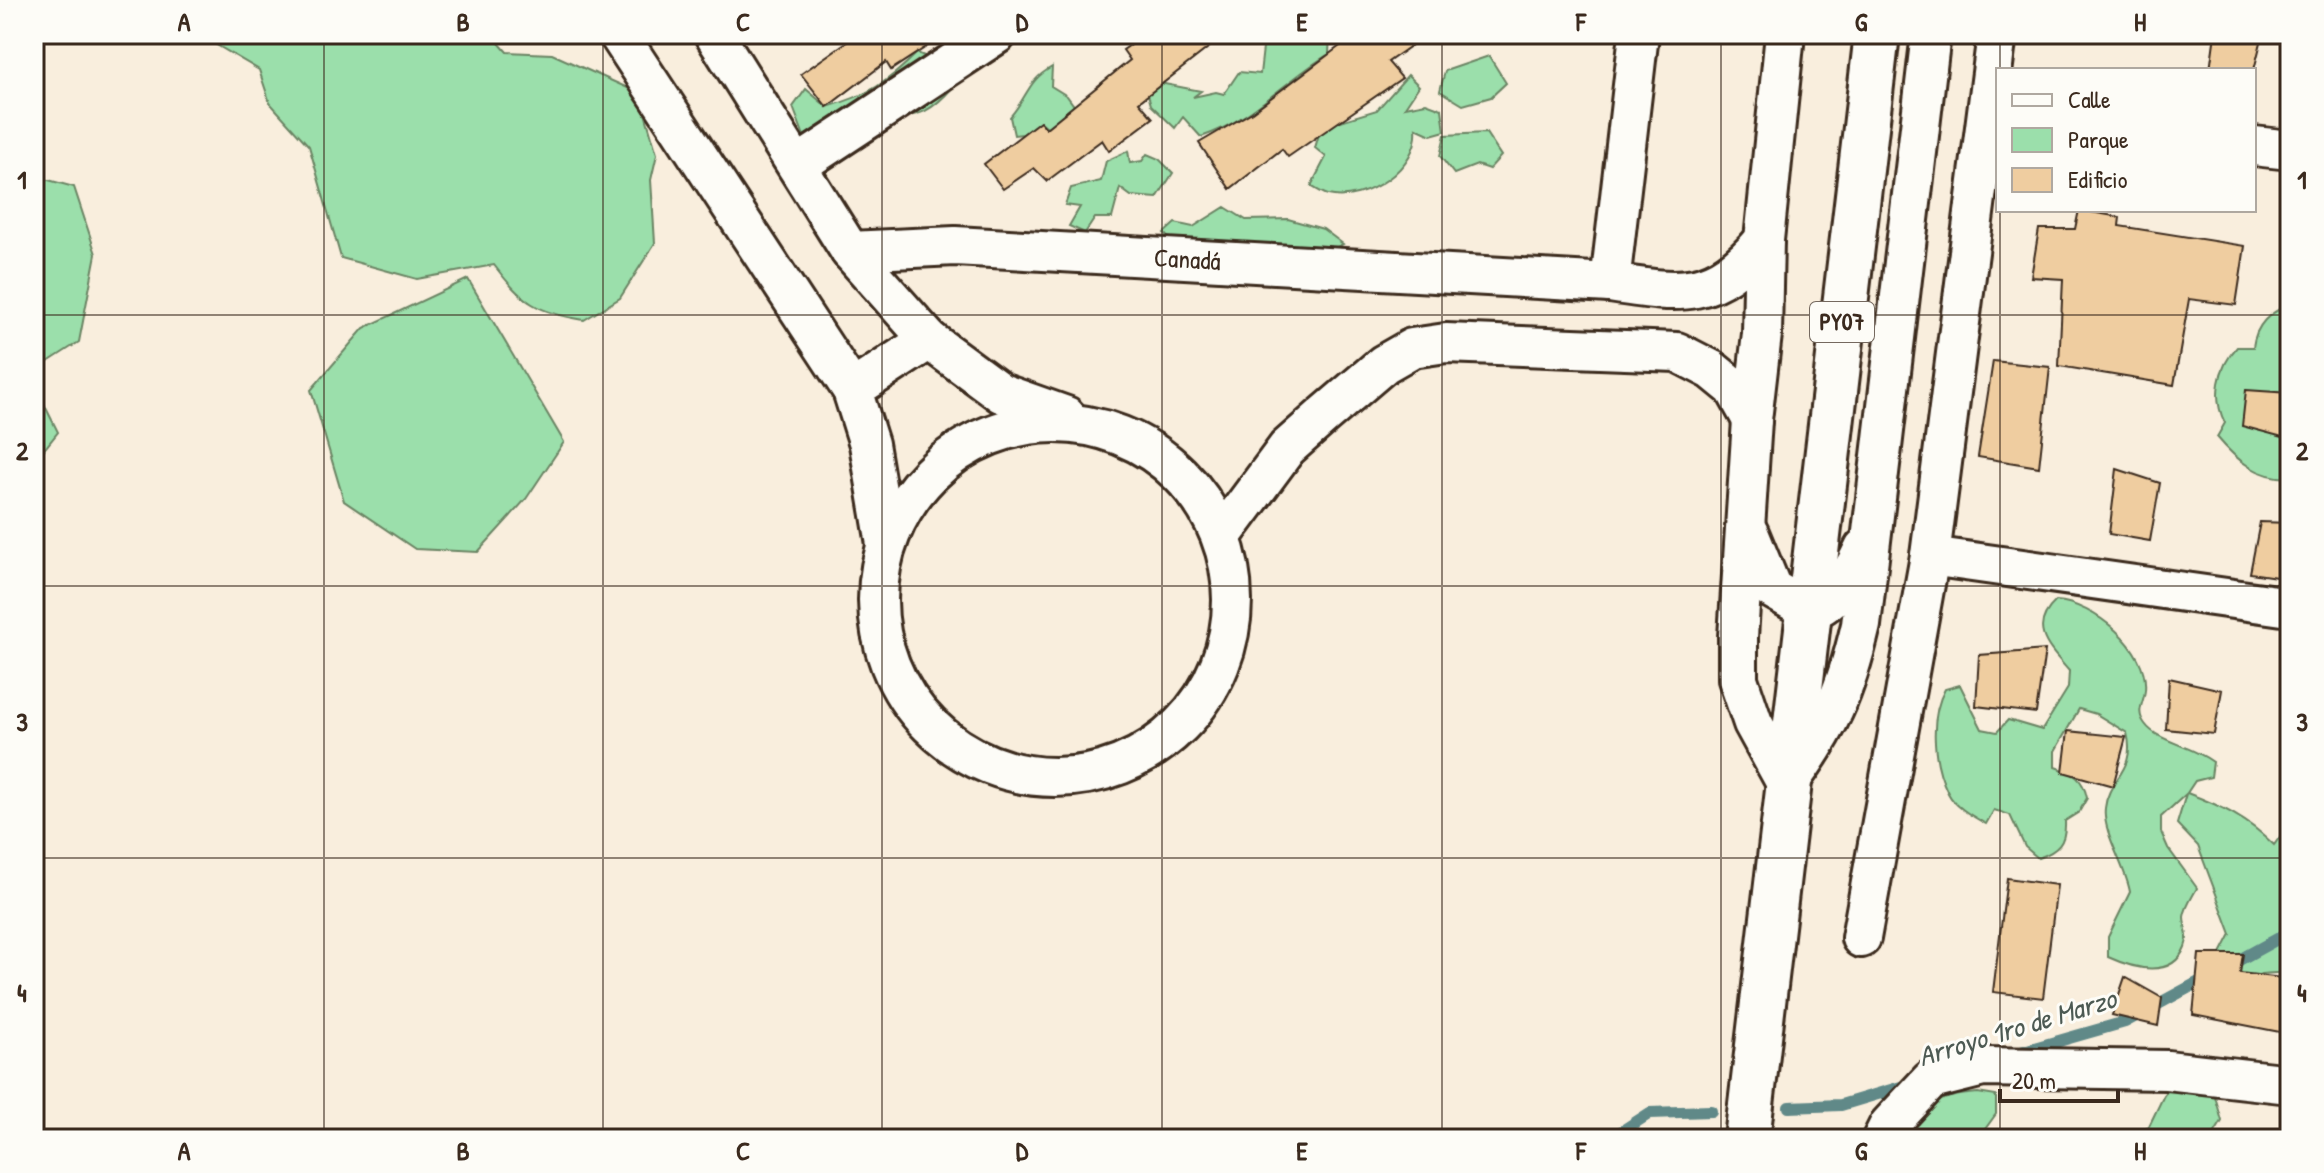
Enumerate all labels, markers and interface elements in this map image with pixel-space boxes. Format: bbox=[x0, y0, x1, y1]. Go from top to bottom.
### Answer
text: A bbox=[178, 4, 191, 39]
text: B bbox=[456, 4, 470, 39]
text: C bbox=[736, 4, 750, 39]
text: D bbox=[1016, 4, 1029, 39]
text: E bbox=[1296, 4, 1308, 39]
text: F bbox=[1575, 4, 1587, 39]
text: G bbox=[1855, 4, 1868, 39]
text: H bbox=[2134, 4, 2146, 39]
legend bbox=[1996, 68, 2256, 212]
text: Calle bbox=[2068, 83, 2111, 115]
text: Parque bbox=[2068, 123, 2129, 155]
text: 1 bbox=[17, 162, 27, 197]
text: 1 bbox=[2297, 162, 2307, 197]
text: Edificio bbox=[2068, 163, 2128, 195]
street label: Canadá bbox=[1153, 239, 1222, 278]
road number: PY07 bbox=[1810, 302, 1874, 342]
text: 2 bbox=[16, 433, 29, 468]
text: 2 bbox=[2296, 433, 2309, 468]
text: 3 bbox=[16, 704, 28, 739]
text: 3 bbox=[2296, 704, 2308, 739]
text: 4 bbox=[17, 975, 27, 1010]
text: 4 bbox=[2297, 975, 2307, 1010]
water label: Arroyo 1ro de Marzo bbox=[1913, 978, 2122, 1075]
scale bar bbox=[2000, 1053, 2118, 1103]
text: 20 m bbox=[2012, 1064, 2056, 1096]
text: A bbox=[178, 1133, 191, 1168]
text: B bbox=[456, 1133, 470, 1168]
text: C bbox=[736, 1133, 750, 1168]
text: D bbox=[1016, 1133, 1029, 1168]
text: E bbox=[1296, 1133, 1308, 1168]
text: F bbox=[1575, 1133, 1587, 1168]
text: G bbox=[1855, 1133, 1868, 1168]
text: H bbox=[2134, 1133, 2146, 1168]

